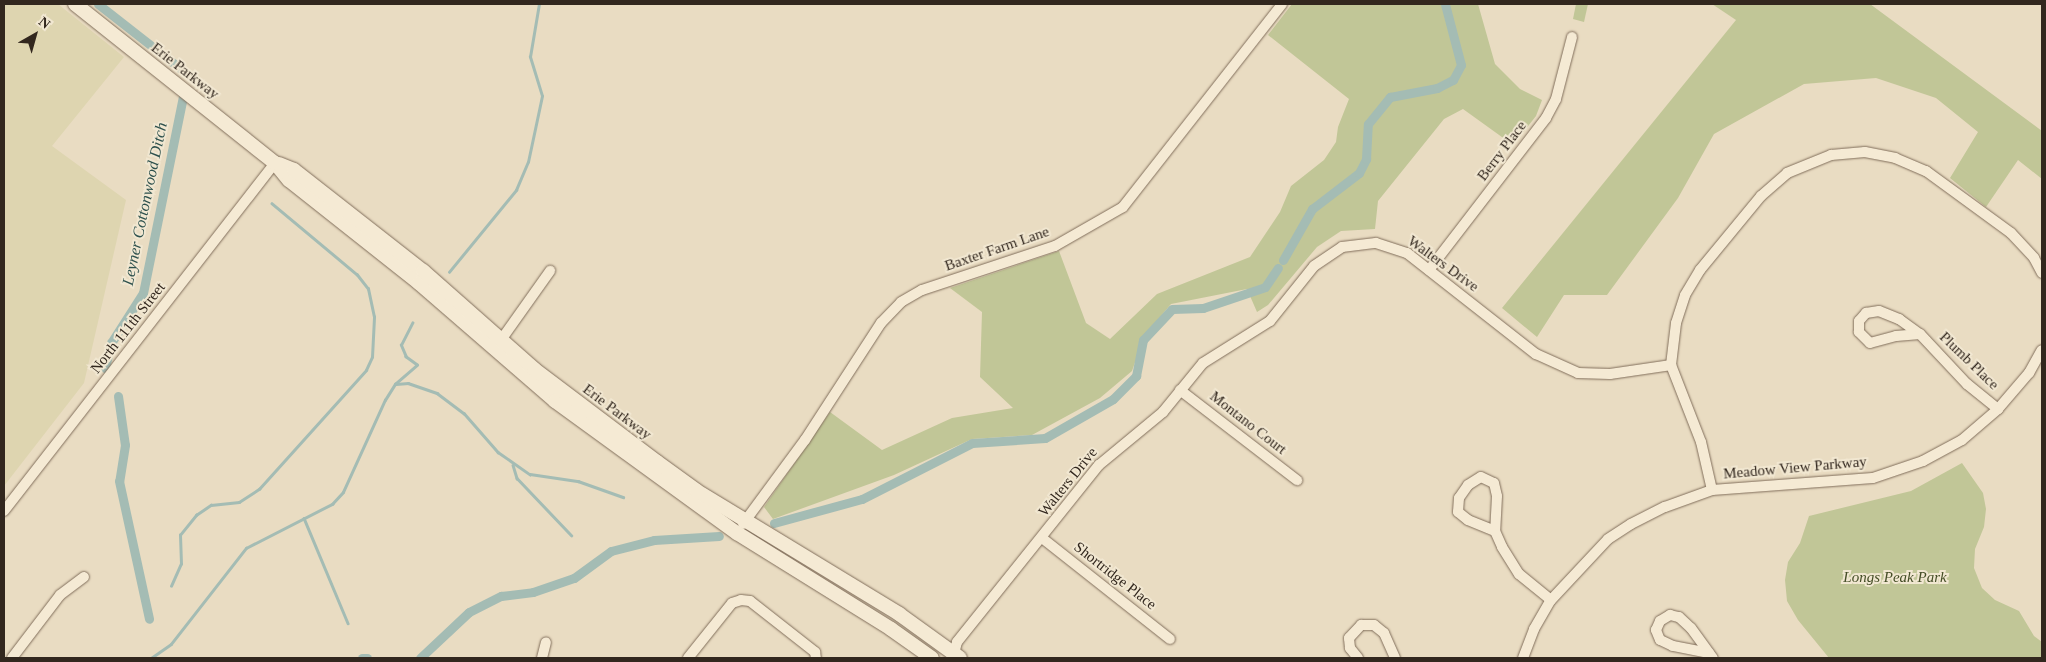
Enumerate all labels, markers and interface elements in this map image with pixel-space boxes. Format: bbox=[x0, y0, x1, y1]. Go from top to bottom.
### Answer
north arrow bbox=[10, 10, 60, 60]
text: N bbox=[36, 14, 53, 32]
street label: Erie Parkway bbox=[147, 39, 223, 103]
street label: Berry Place bbox=[1474, 117, 1530, 185]
water label: Leyner Cottonwood Ditch bbox=[118, 121, 172, 287]
street label: Baxter Farm Lane bbox=[942, 223, 1052, 275]
street label: Walters Drive bbox=[1404, 232, 1482, 296]
street label: North 111th Street bbox=[87, 279, 169, 377]
street label: Plumb Place bbox=[1936, 328, 2002, 394]
street label: Erie Parkway bbox=[579, 380, 655, 444]
street label: Montano Court bbox=[1206, 388, 1290, 458]
street label: Walters Drive bbox=[1035, 444, 1101, 520]
street label: Meadow View Parkway bbox=[1722, 453, 1868, 483]
street label: Shortridge Place bbox=[1070, 538, 1160, 614]
park label: Longs Peak Park bbox=[1843, 569, 1947, 587]

